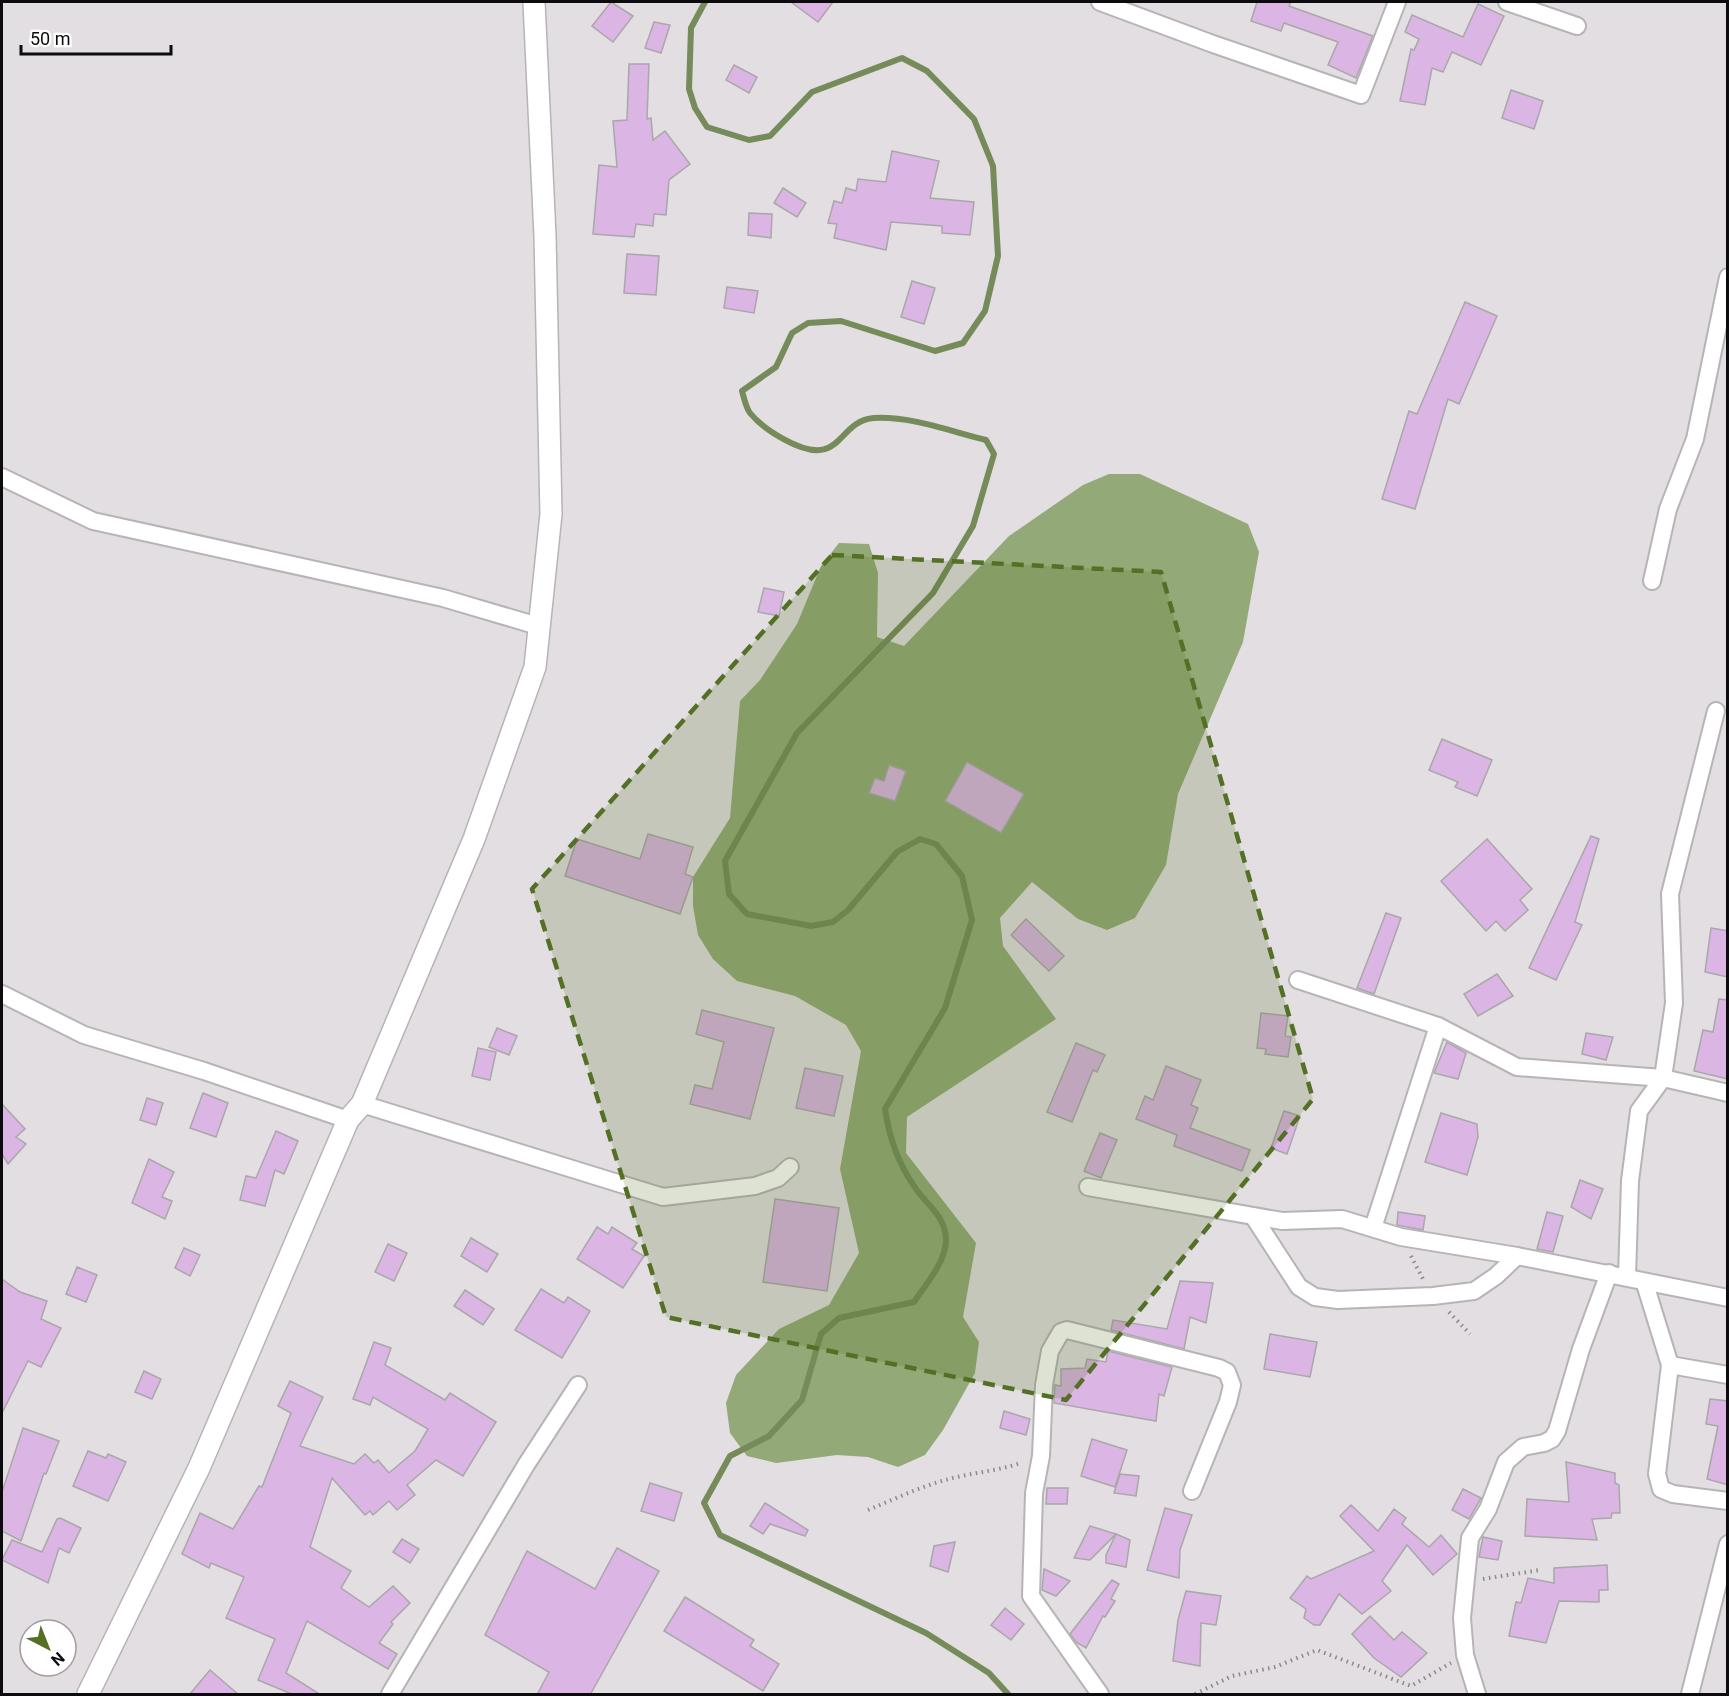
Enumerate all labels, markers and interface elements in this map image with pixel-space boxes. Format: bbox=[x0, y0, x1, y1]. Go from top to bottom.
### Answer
scale bar bbox=[21, 18, 171, 56]
text: 50 m bbox=[30, 28, 70, 49]
north arrow bbox=[18, 1618, 78, 1678]
text: N bbox=[47, 1648, 68, 1670]

